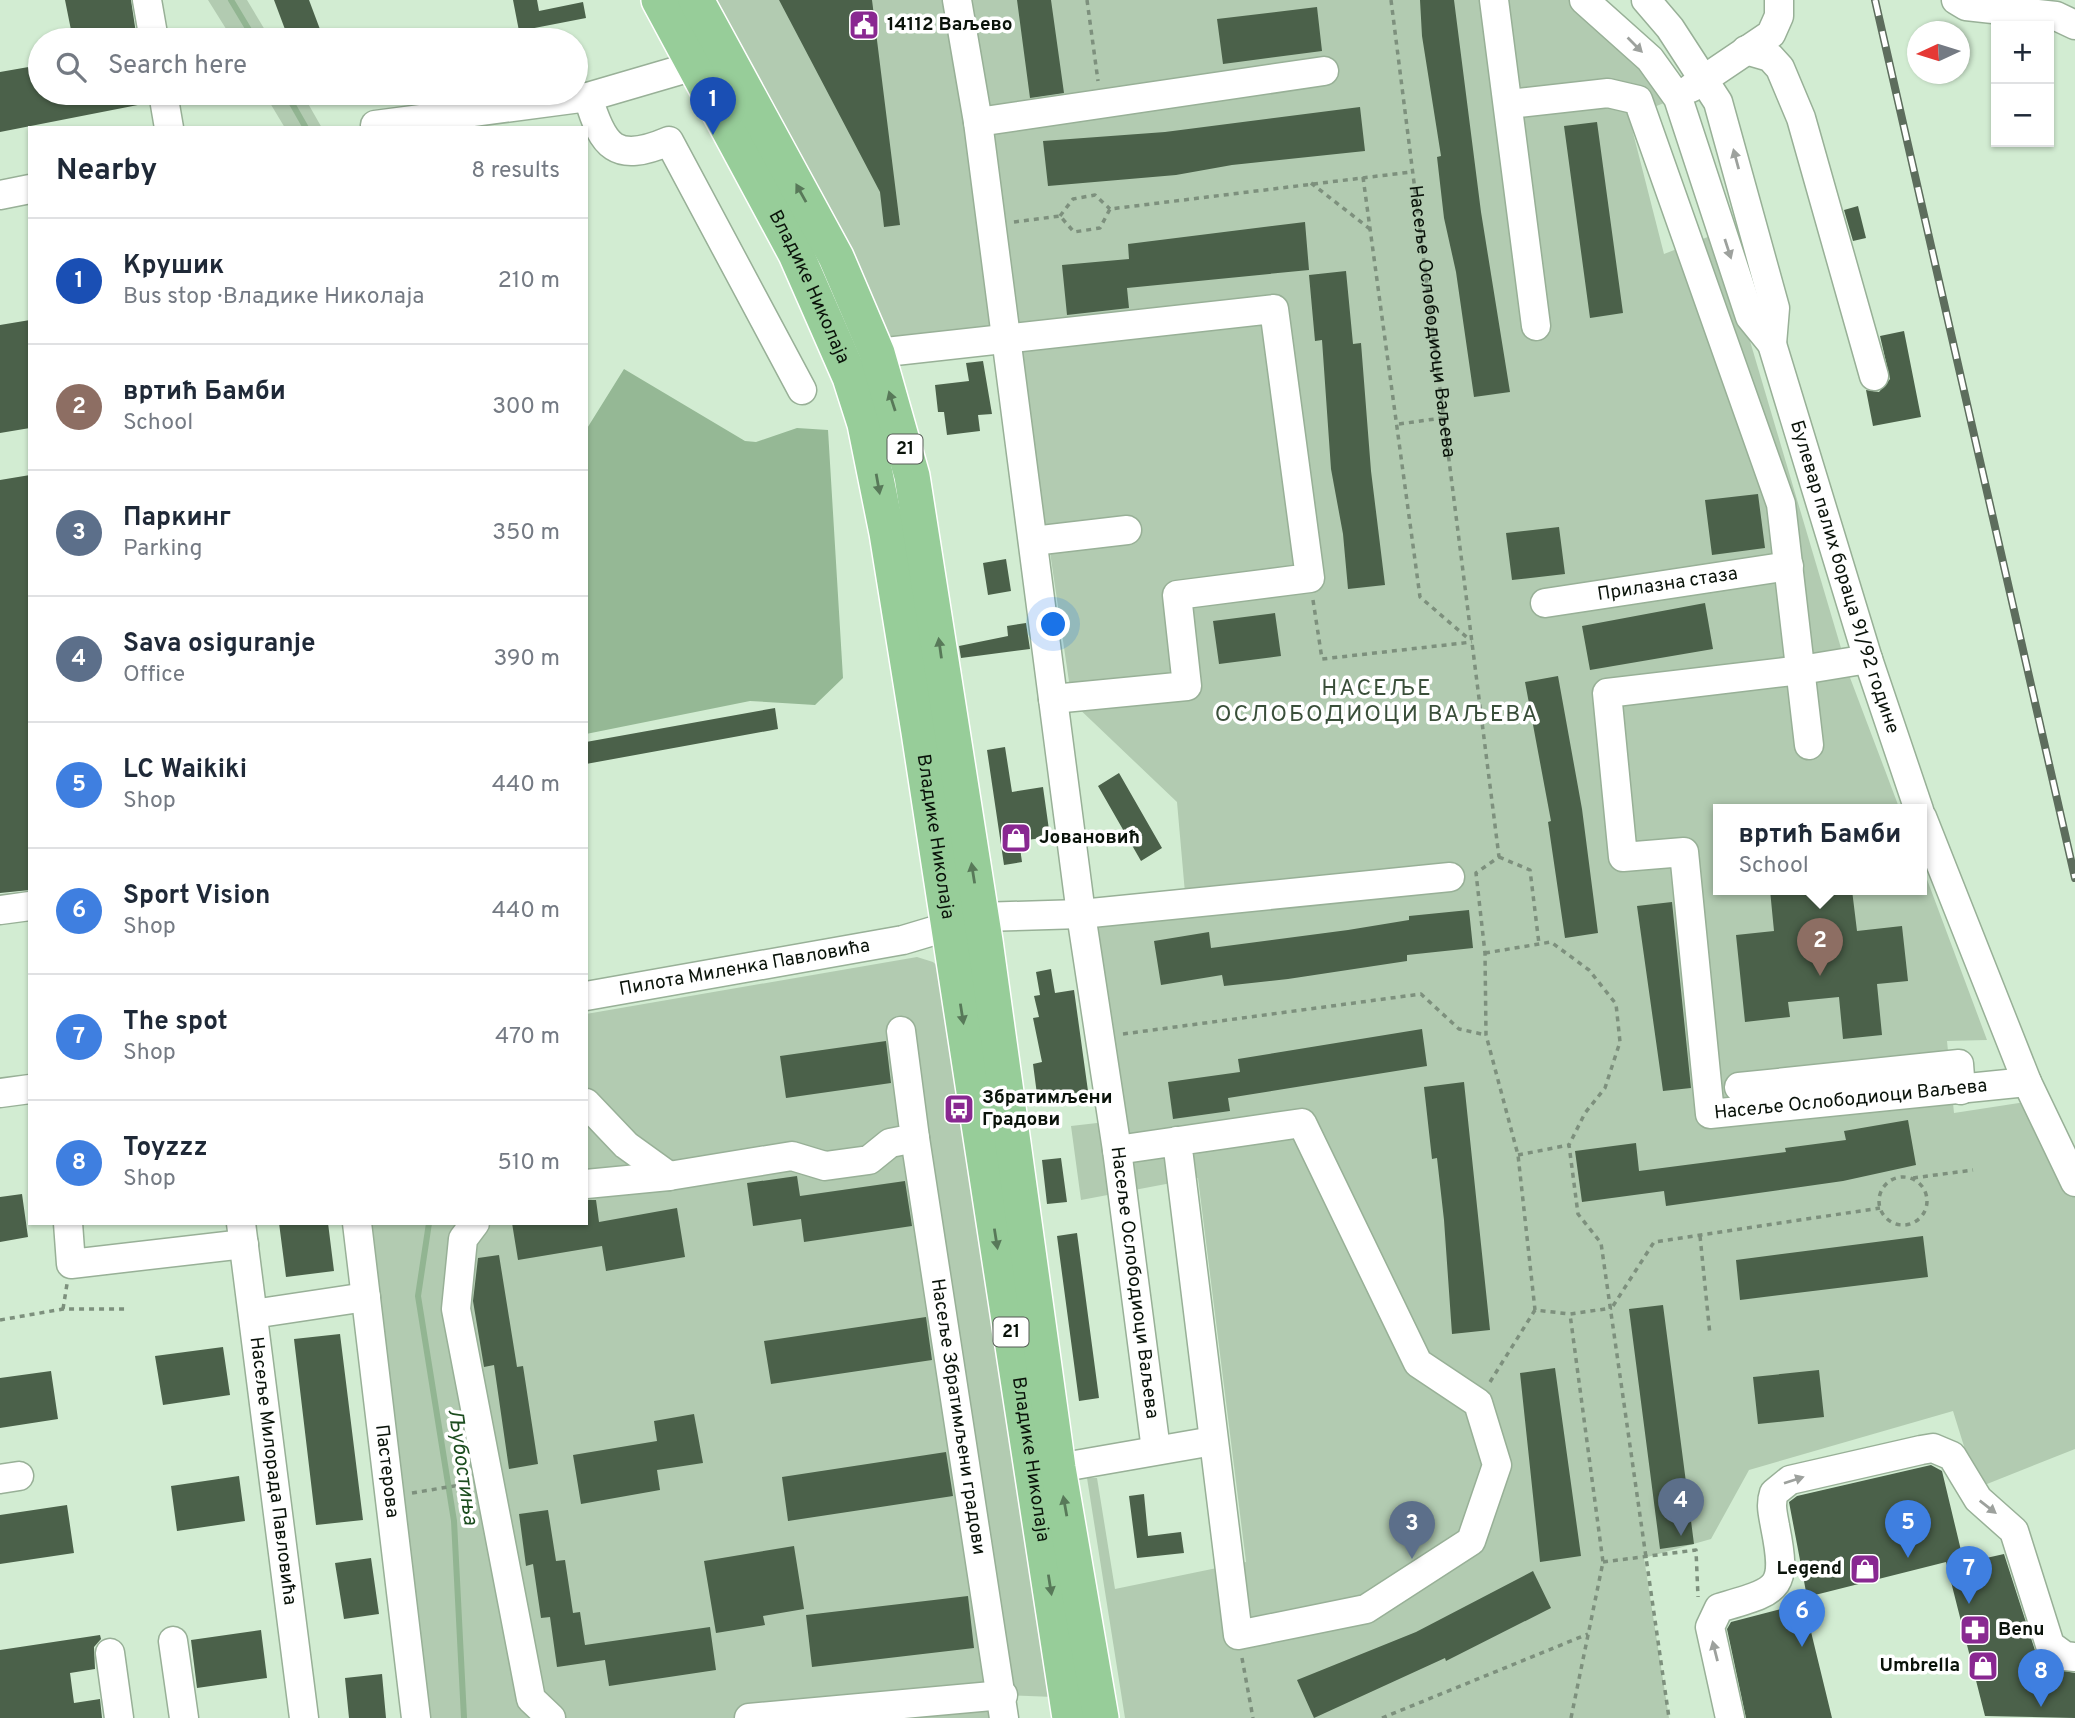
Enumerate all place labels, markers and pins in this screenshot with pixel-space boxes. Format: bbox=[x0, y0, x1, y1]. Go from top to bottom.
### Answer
public building icon: 14112 Ваљево bbox=[847, 8, 881, 42]
place label: 14112 Ваљево bbox=[887, 13, 1013, 37]
pin: 1 bbox=[690, 77, 736, 135]
shop icon: Јовановић bbox=[999, 821, 1033, 855]
place label: Јовановић bbox=[1039, 826, 1140, 850]
pin: 2 bbox=[1797, 918, 1843, 976]
place label: Збратимљени Градови bbox=[982, 1086, 1112, 1132]
bus stop icon: Збратимљени Градови bbox=[942, 1092, 976, 1126]
pin: 4 bbox=[1658, 1478, 1704, 1536]
pin: 5 bbox=[1885, 1500, 1931, 1558]
pin: 3 bbox=[1389, 1501, 1435, 1559]
pin: 7 bbox=[1946, 1546, 1992, 1604]
shop icon: Legend bbox=[1848, 1552, 1882, 1586]
place label: Legend bbox=[1777, 1557, 1842, 1581]
pin: 6 bbox=[1779, 1589, 1825, 1647]
pharmacy icon: Benu bbox=[1958, 1613, 1992, 1647]
place label: Benu bbox=[1998, 1618, 2044, 1642]
shop icon: Umbrella bbox=[1966, 1649, 2000, 1683]
pin: 8 bbox=[2018, 1649, 2064, 1707]
place label: Umbrella bbox=[1879, 1654, 1960, 1678]

